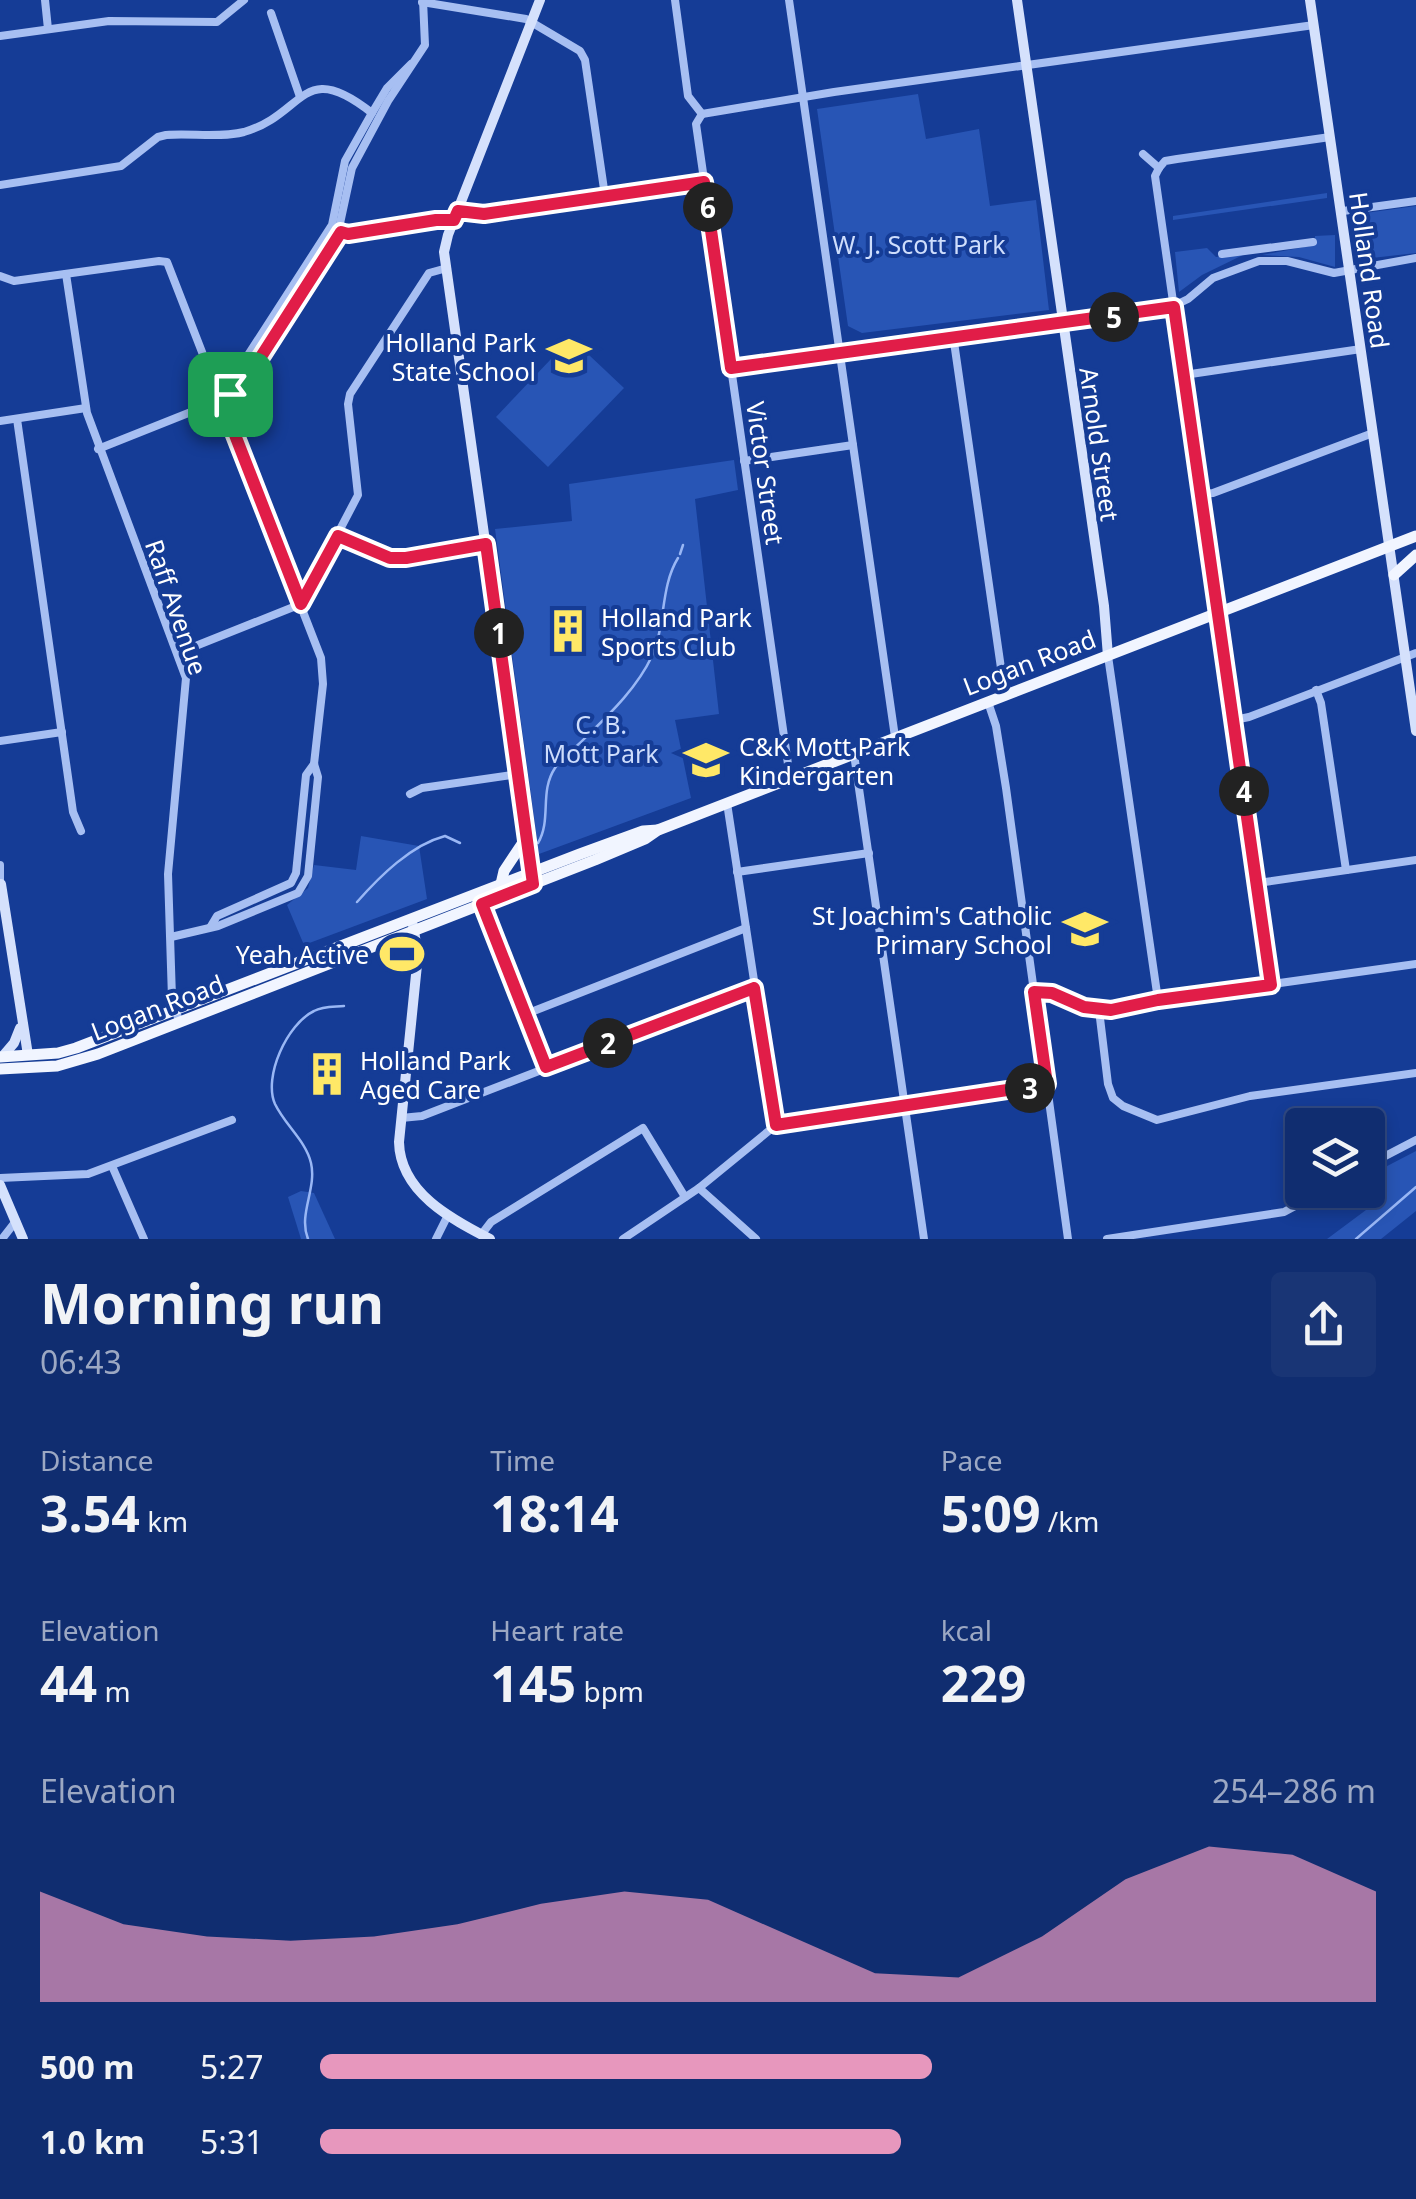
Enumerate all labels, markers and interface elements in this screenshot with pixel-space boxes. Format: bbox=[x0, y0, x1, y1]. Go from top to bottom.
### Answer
pin: 6 bbox=[683, 182, 733, 232]
text: 6 bbox=[700, 188, 716, 226]
street label: Holland Road bbox=[1342, 189, 1398, 351]
park label: W. J. Scott Park bbox=[832, 227, 1006, 261]
pin: 5 bbox=[1089, 292, 1139, 342]
text: 5 bbox=[1106, 298, 1122, 336]
place label: Holland Park State School bbox=[385, 325, 537, 388]
school or university icon: Holland Park State School bbox=[545, 332, 593, 380]
pin bbox=[188, 352, 273, 437]
street label: Arnold Street bbox=[1072, 365, 1128, 523]
icon: arrive bbox=[203, 367, 258, 422]
street label: Victor Street bbox=[739, 399, 793, 547]
street label: Raff Avenue bbox=[138, 535, 216, 679]
place label: Holland Park Sports Club bbox=[601, 600, 752, 663]
building icon: Holland Park Sports Club bbox=[544, 607, 592, 655]
pin: 1 bbox=[474, 608, 524, 658]
text: 1 bbox=[491, 614, 507, 652]
street label: Logan Road bbox=[958, 621, 1100, 703]
park label: C. B. Mott Park bbox=[543, 707, 659, 770]
place label: C&K Mott Park Kindergarten bbox=[739, 729, 911, 792]
school or university icon: C&K Mott Park Kindergarten bbox=[682, 736, 730, 784]
pin: 4 bbox=[1219, 766, 1269, 816]
text: 4 bbox=[1236, 772, 1252, 810]
place label: St Joachim's Catholic Primary School bbox=[812, 898, 1052, 961]
school or university icon: St Joachim's Catholic Primary School bbox=[1061, 905, 1109, 953]
sports icon: Yeah Active bbox=[378, 930, 426, 978]
place label: Yeah Active bbox=[236, 937, 369, 971]
street label: Logan Road bbox=[86, 966, 228, 1048]
pin: 2 bbox=[583, 1018, 633, 1068]
text: 2 bbox=[600, 1024, 616, 1062]
place label: Holland Park Aged Care bbox=[360, 1043, 511, 1106]
building icon: Holland Park Aged Care bbox=[303, 1050, 351, 1098]
pin: 3 bbox=[1005, 1063, 1055, 1113]
text: 3 bbox=[1022, 1069, 1038, 1107]
map controls bbox=[1285, 1108, 1385, 1208]
button: layers bbox=[1285, 1108, 1385, 1208]
text: Morning run bbox=[40, 1265, 384, 1340]
button: share bbox=[1271, 1272, 1376, 1377]
text: 06:43 bbox=[40, 1340, 122, 1383]
text: Distance bbox=[40, 1441, 153, 1479]
text: Time bbox=[490, 1441, 555, 1479]
text: Pace bbox=[941, 1441, 1003, 1479]
text: 3.54 bbox=[40, 1479, 140, 1547]
text: 18:14 bbox=[490, 1479, 619, 1547]
text: 5:09 bbox=[941, 1479, 1041, 1547]
text: km bbox=[140, 1502, 188, 1540]
text: /km bbox=[1041, 1502, 1099, 1540]
text: Elevation bbox=[40, 1611, 160, 1649]
text: Heart rate bbox=[490, 1611, 624, 1649]
text: kcal bbox=[941, 1611, 992, 1649]
text: 44 bbox=[40, 1649, 97, 1717]
text: 145 bbox=[490, 1649, 576, 1717]
text: 229 bbox=[941, 1649, 1026, 1717]
text: m bbox=[97, 1672, 131, 1710]
text: bpm bbox=[576, 1672, 644, 1710]
text: Elevation bbox=[40, 1769, 177, 1812]
text: 254–286 m bbox=[1212, 1769, 1376, 1812]
text: 500 m bbox=[40, 2045, 134, 2088]
text: 5:27 bbox=[200, 2045, 264, 2088]
text: 1.0 km bbox=[40, 2120, 145, 2163]
text: 5:31 bbox=[200, 2120, 264, 2163]

